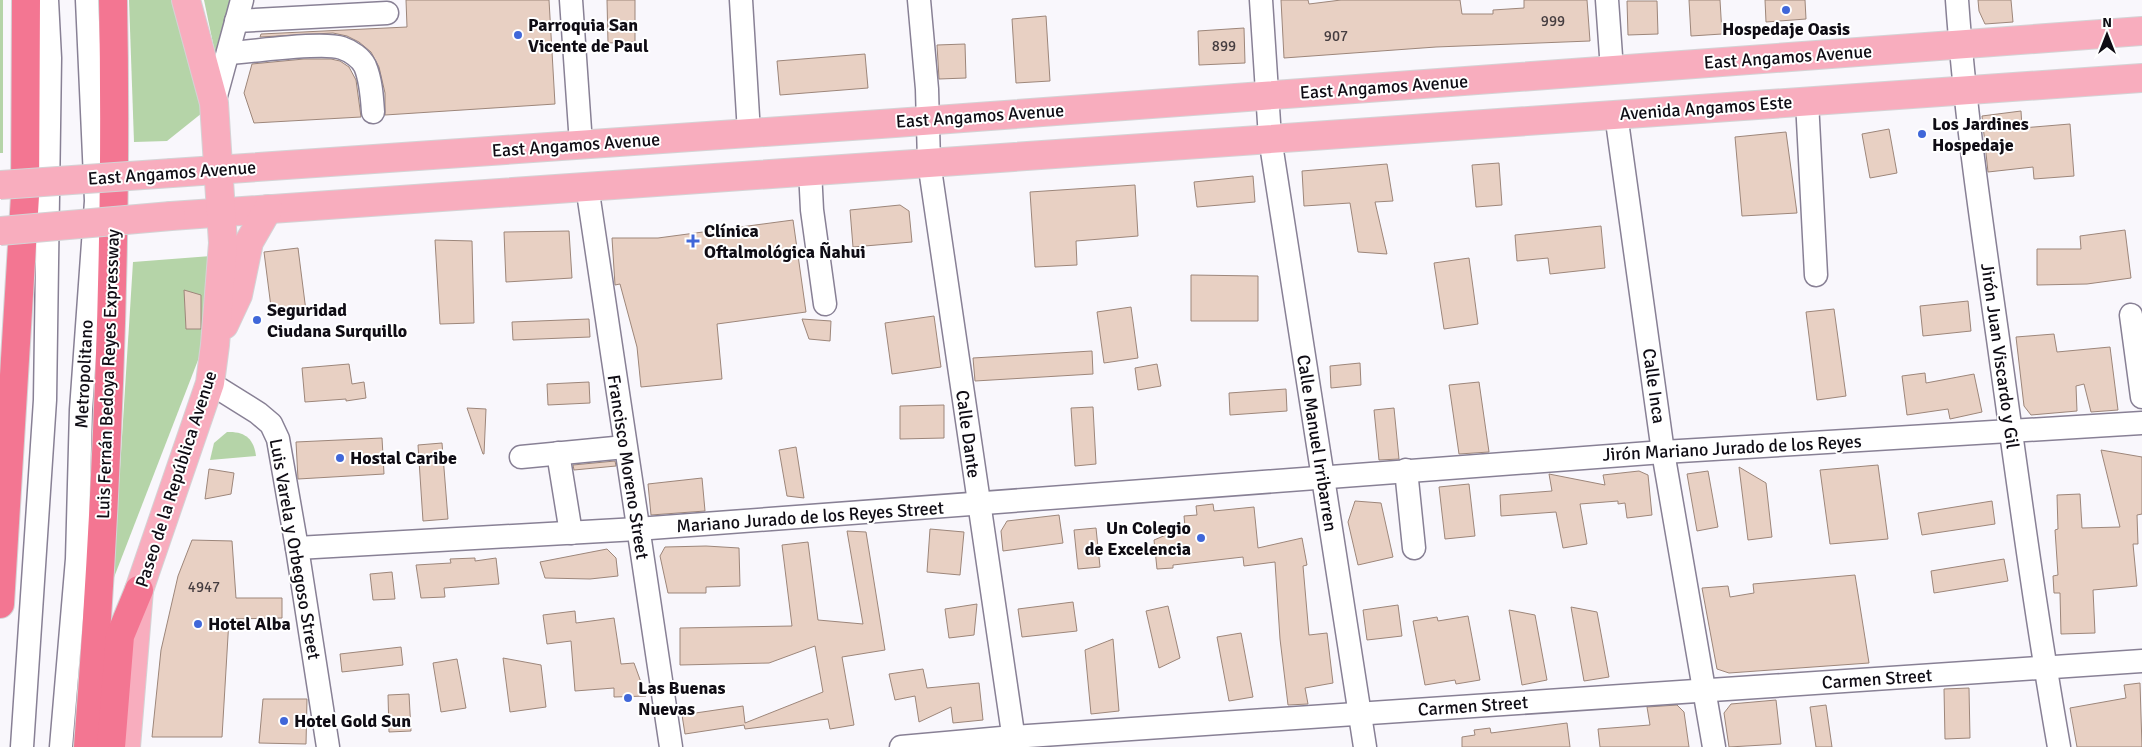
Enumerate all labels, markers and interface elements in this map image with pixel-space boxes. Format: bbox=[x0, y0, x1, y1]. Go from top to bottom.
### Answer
marker: Hospedaje Oasis bbox=[1780, 4, 1792, 16]
north arrow bbox=[2082, 10, 2132, 60]
house number: 999 bbox=[1541, 12, 1565, 30]
place label: Parroquia San Vicente de Paul bbox=[528, 14, 649, 57]
text: N bbox=[2102, 14, 2112, 31]
place label: Hospedaje Oasis bbox=[1722, 18, 1850, 40]
house number: 907 bbox=[1324, 27, 1348, 45]
marker: Parroquia San Vicente de Paul bbox=[512, 29, 524, 41]
house number: 899 bbox=[1212, 37, 1236, 55]
street label: East Angamos Avenue bbox=[1703, 40, 1873, 74]
street label: East Angamos Avenue bbox=[1299, 70, 1469, 104]
street label: Avenida Angamos Este bbox=[1619, 91, 1793, 125]
street label: East Angamos Avenue bbox=[895, 99, 1065, 133]
place label: Los Jardines Hospedaje bbox=[1932, 113, 2029, 156]
street label: East Angamos Avenue bbox=[491, 128, 661, 162]
marker: Los Jardines Hospedaje bbox=[1916, 128, 1928, 140]
street label: East Angamos Avenue bbox=[87, 156, 257, 190]
place label: Clínica Oftalmológica Ñahui bbox=[704, 220, 866, 263]
street label: Luis Fernán Bedoya Reyes Expressway bbox=[92, 228, 124, 519]
marker: Clínica Oftalmológica Ñahui bbox=[686, 234, 700, 248]
street label: Jirón Juan Viscardo y Gil bbox=[1976, 262, 2024, 450]
place label: Seguridad Ciudana Surquillo bbox=[267, 299, 407, 342]
marker: Seguridad Ciudana Surquillo bbox=[251, 314, 263, 326]
street label: Metropolitano bbox=[70, 319, 98, 429]
street label: Calle Inca bbox=[1638, 347, 1670, 425]
street label: Calle Manuel Irribarren bbox=[1292, 353, 1342, 533]
street label: Paseo de la República Avenue bbox=[131, 368, 221, 590]
street label: Francisco Moreno Street bbox=[603, 373, 653, 561]
street label: Calle Dante bbox=[951, 389, 985, 479]
street label: Jirón Mariano Jurado de los Reyes bbox=[1602, 430, 1862, 466]
street label: Luis Varela y Orbegoso Street bbox=[265, 437, 325, 661]
place label: Hostal Caribe bbox=[350, 447, 457, 469]
marker: Hostal Caribe bbox=[334, 452, 346, 464]
street label: Mariano Jurado de los Reyes Street bbox=[675, 497, 945, 537]
place label: Un Colegio de Excelencia bbox=[1085, 517, 1191, 560]
marker: Un Colegio de Excelencia bbox=[1195, 532, 1207, 544]
house number: 4947 bbox=[188, 578, 220, 596]
place label: Hotel Alba bbox=[208, 613, 291, 635]
marker: Hotel Alba bbox=[192, 618, 204, 630]
street label: Carmen Street bbox=[1821, 664, 1933, 694]
place label: Las Buenas Nuevas bbox=[638, 677, 725, 720]
street label: Carmen Street bbox=[1417, 691, 1529, 721]
marker: Las Buenas Nuevas bbox=[622, 692, 634, 704]
place label: Hotel Gold Sun bbox=[294, 710, 411, 732]
marker: Hotel Gold Sun bbox=[278, 715, 290, 727]

